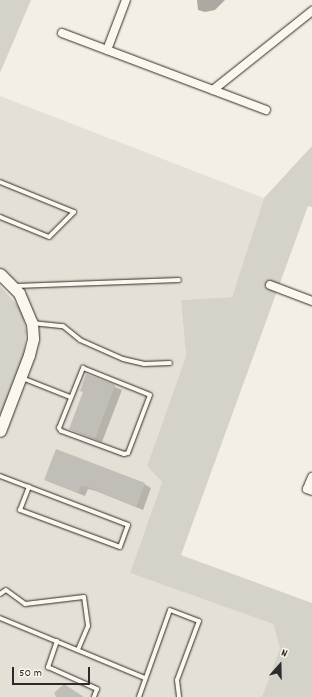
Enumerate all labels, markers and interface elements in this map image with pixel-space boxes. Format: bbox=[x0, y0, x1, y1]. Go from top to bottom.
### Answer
north arrow bbox=[260, 645, 300, 685]
text: N bbox=[279, 645, 289, 662]
scale bar bbox=[14, 659, 92, 685]
text: 50 m bbox=[19, 665, 42, 682]

